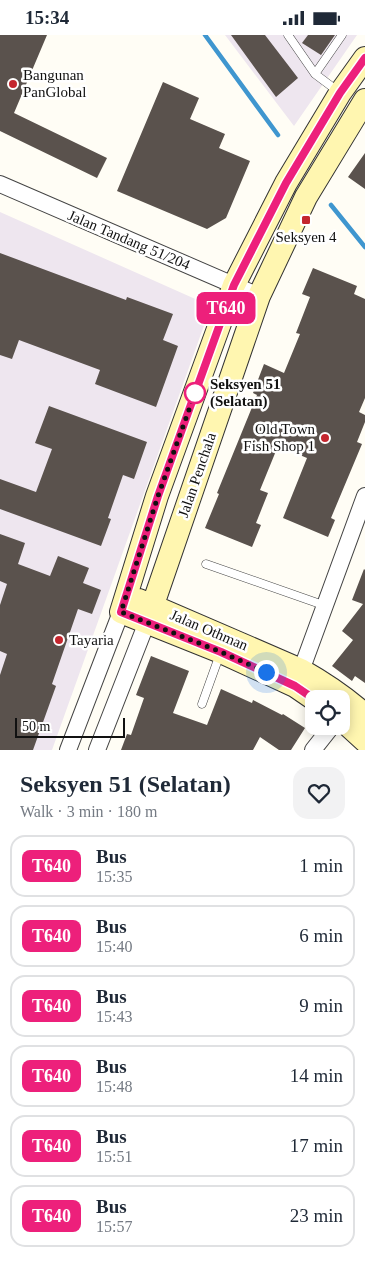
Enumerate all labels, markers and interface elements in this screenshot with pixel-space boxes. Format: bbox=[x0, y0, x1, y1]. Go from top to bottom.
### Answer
text: 15:34 bbox=[25, 7, 69, 28]
place label: Bangunan PanGlobal bbox=[23, 67, 86, 100]
marker: Bangunan PanGlobal bbox=[7, 78, 19, 90]
street label: Jalan Tandang 51/204 bbox=[66, 207, 193, 273]
marker: Seksyen 4 bbox=[300, 214, 312, 226]
place label: Seksyen 4 bbox=[275, 229, 337, 245]
line badge: T640 bbox=[191, 292, 261, 324]
text: T640 bbox=[206, 298, 246, 318]
place label: Seksyen 51 (Selatan) bbox=[210, 376, 280, 410]
marker: Seksyen 51 (Selatan) bbox=[184, 382, 206, 404]
place label: Old Town Fish Shop 1 bbox=[243, 421, 315, 454]
street label: Jalan Penchala bbox=[175, 430, 219, 520]
marker: Old Town Fish Shop 1 bbox=[319, 432, 331, 444]
street label: Jalan Othman bbox=[168, 606, 251, 654]
place label: Tayaria bbox=[69, 632, 114, 648]
marker: Tayaria bbox=[53, 634, 65, 646]
your location bbox=[254, 660, 279, 685]
map controls bbox=[305, 690, 350, 735]
button: locate bbox=[305, 690, 350, 735]
scale bar bbox=[15, 715, 125, 738]
text: 50 m bbox=[22, 719, 50, 734]
button: heart bbox=[293, 767, 345, 819]
text: Seksyen 51 (Selatan) bbox=[20, 771, 231, 797]
text: Walk · 3 min · 180 m bbox=[20, 803, 157, 820]
text: Bus bbox=[96, 846, 127, 867]
text: 1 min bbox=[299, 855, 343, 876]
text: T640 bbox=[32, 856, 71, 876]
text: 15:35 bbox=[96, 868, 132, 885]
text: Bus bbox=[96, 916, 127, 937]
text: 6 min bbox=[299, 925, 343, 946]
text: T640 bbox=[32, 926, 71, 946]
text: 15:40 bbox=[96, 938, 132, 955]
text: Bus bbox=[96, 986, 127, 1007]
text: 9 min bbox=[299, 995, 343, 1016]
text: T640 bbox=[32, 996, 71, 1016]
text: 15:43 bbox=[96, 1008, 132, 1025]
text: Bus bbox=[96, 1056, 127, 1077]
text: 14 min bbox=[290, 1065, 343, 1086]
text: T640 bbox=[32, 1066, 71, 1086]
text: 15:48 bbox=[96, 1078, 132, 1095]
text: Bus bbox=[96, 1126, 127, 1147]
text: 17 min bbox=[290, 1135, 343, 1156]
text: T640 bbox=[32, 1136, 71, 1156]
text: 15:51 bbox=[96, 1148, 132, 1165]
text: Bus bbox=[96, 1196, 127, 1217]
text: 23 min bbox=[290, 1205, 343, 1226]
text: T640 bbox=[32, 1206, 71, 1226]
text: 15:57 bbox=[96, 1218, 132, 1235]

